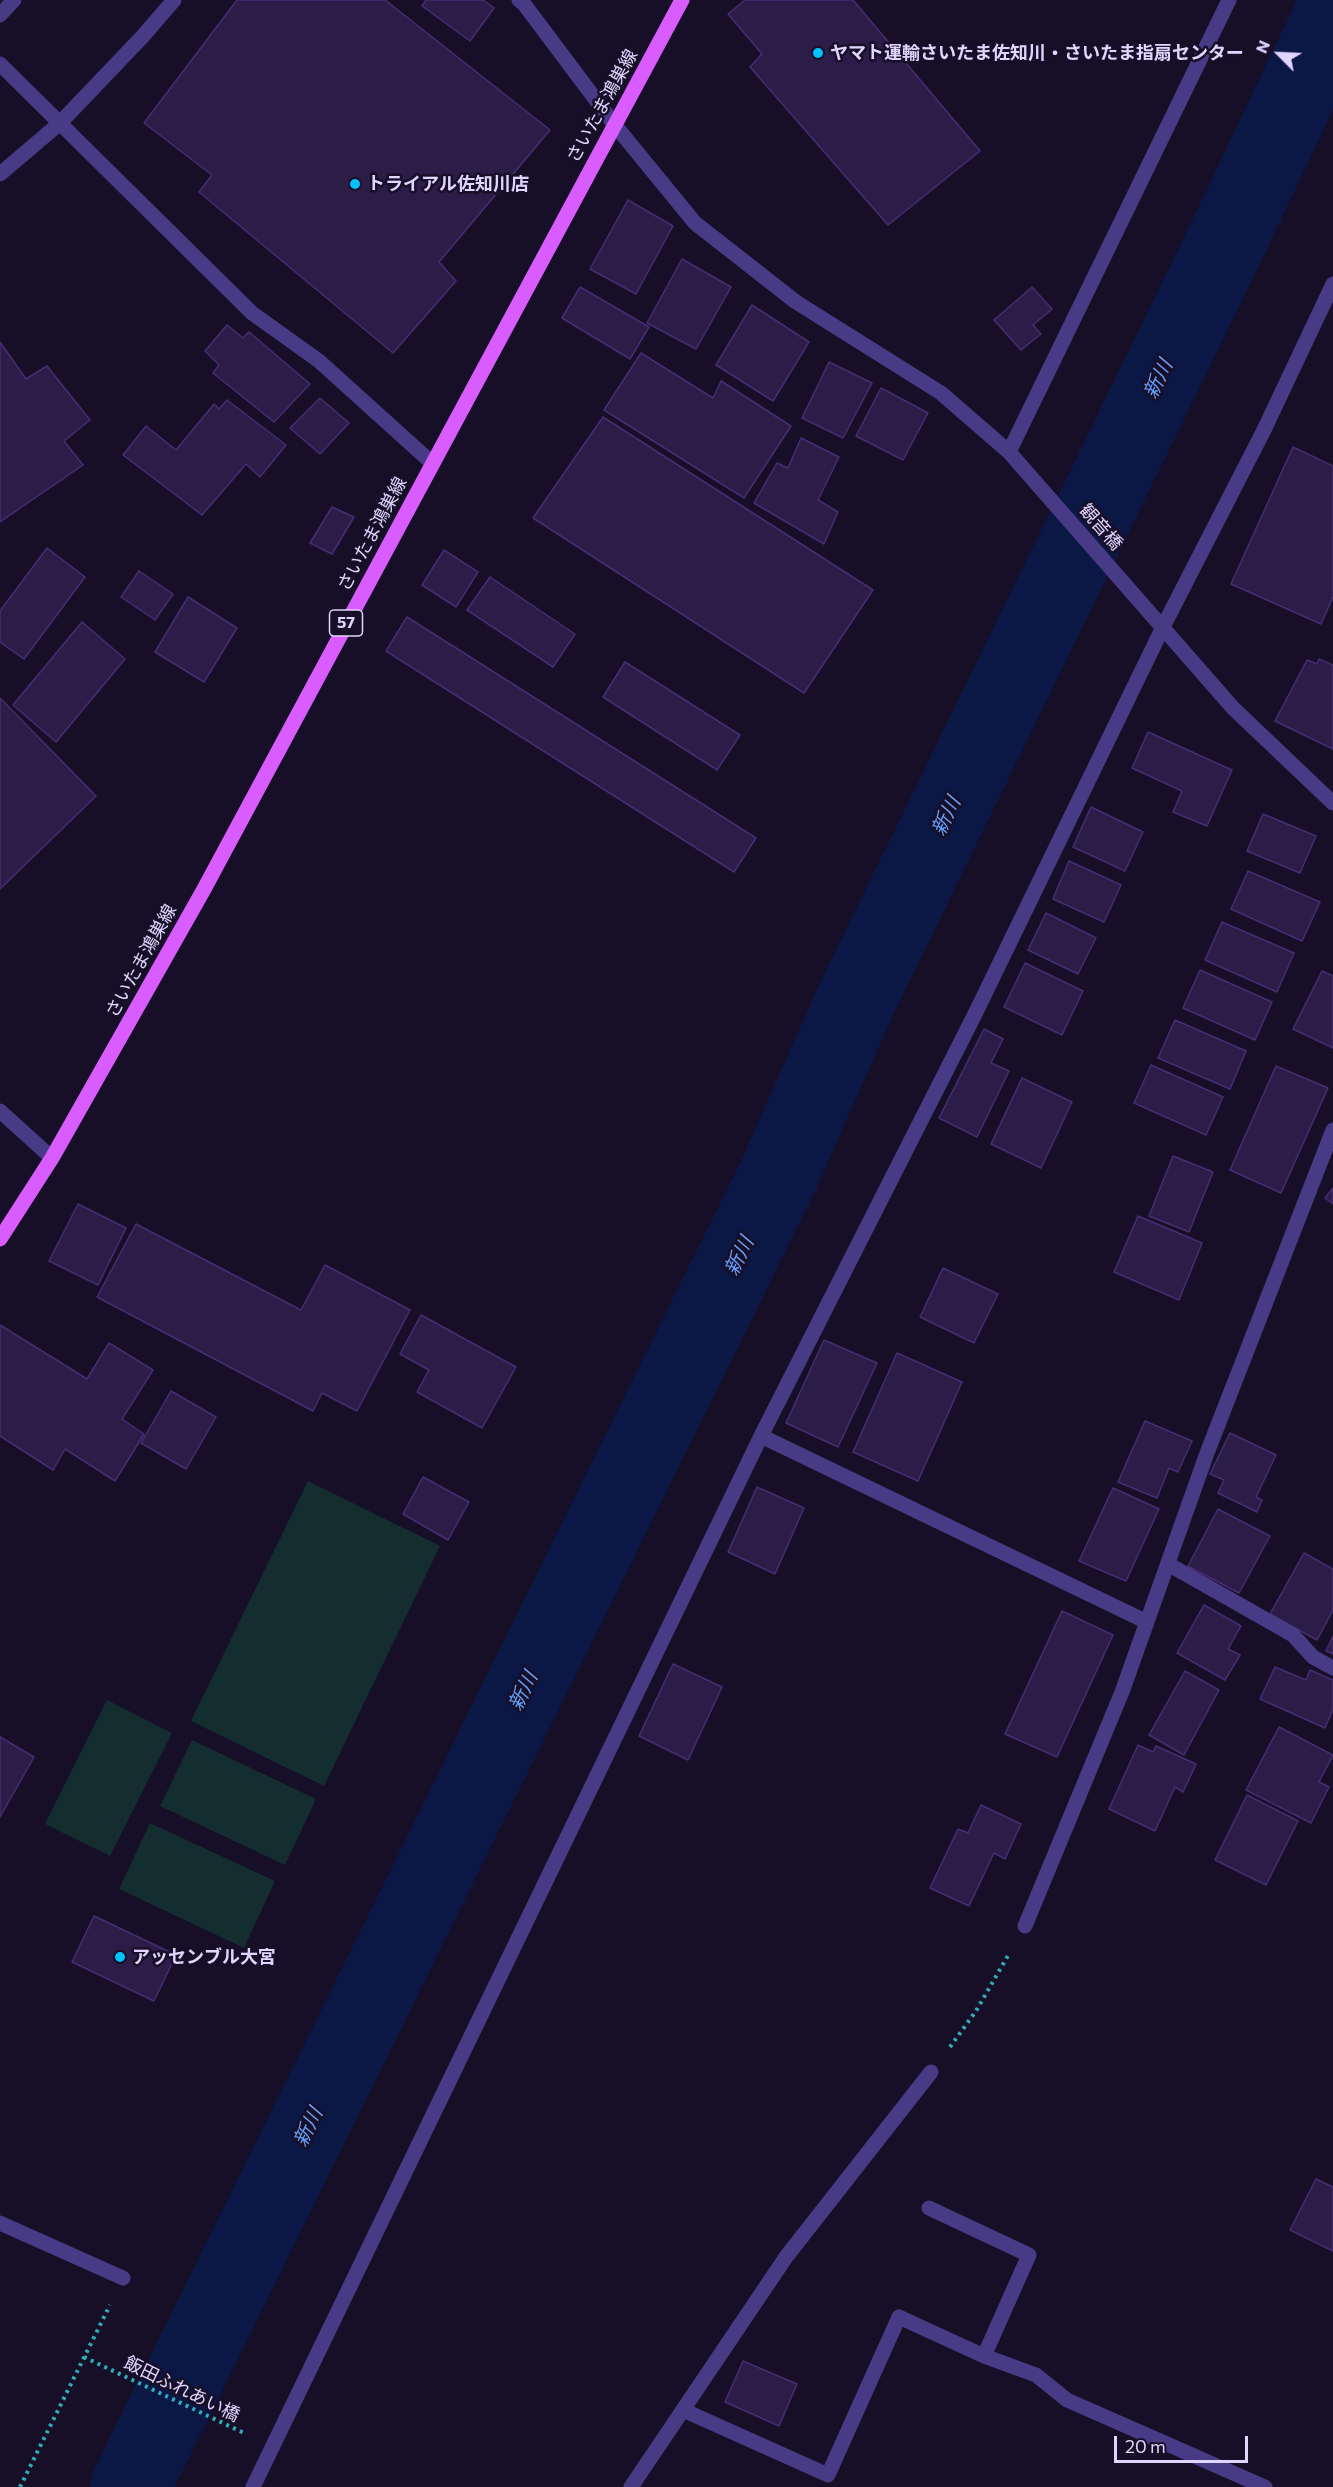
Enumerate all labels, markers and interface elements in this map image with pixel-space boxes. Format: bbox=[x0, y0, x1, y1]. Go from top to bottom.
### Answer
north arrow bbox=[1249, 24, 1309, 84]
text: N bbox=[1251, 37, 1273, 56]
place label: ヤマト運輸さいたま佐知川・さいたま指扇センター bbox=[830, 42, 1244, 64]
street label: さいたま鴻巣線 bbox=[562, 46, 642, 166]
marker: ヤマト運輸さいたま佐知川・さいたま指扇センター bbox=[811, 46, 825, 60]
place label: トライアル佐知川店 bbox=[367, 173, 529, 195]
marker: トライアル佐知川店 bbox=[348, 177, 362, 191]
water label: 新川 bbox=[1138, 356, 1178, 402]
street label: さいたま鴻巣線 bbox=[333, 473, 411, 595]
street label: 観音橋 bbox=[1075, 500, 1127, 554]
road number: 57 bbox=[330, 610, 362, 636]
water label: 新川 bbox=[926, 793, 966, 839]
street label: さいたま鴻巣線 bbox=[101, 901, 181, 1021]
water label: 新川 bbox=[719, 1233, 759, 1279]
water label: 新川 bbox=[503, 1668, 543, 1714]
place label: アッセンブル大宮 bbox=[132, 1946, 276, 1968]
marker: アッセンブル大宮 bbox=[113, 1950, 127, 1964]
water label: 新川 bbox=[288, 2104, 328, 2150]
street label: 飯田ふれあい橋 bbox=[121, 2352, 243, 2426]
scale bar bbox=[1117, 2424, 1250, 2462]
text: 20 m bbox=[1125, 2435, 1166, 2457]

